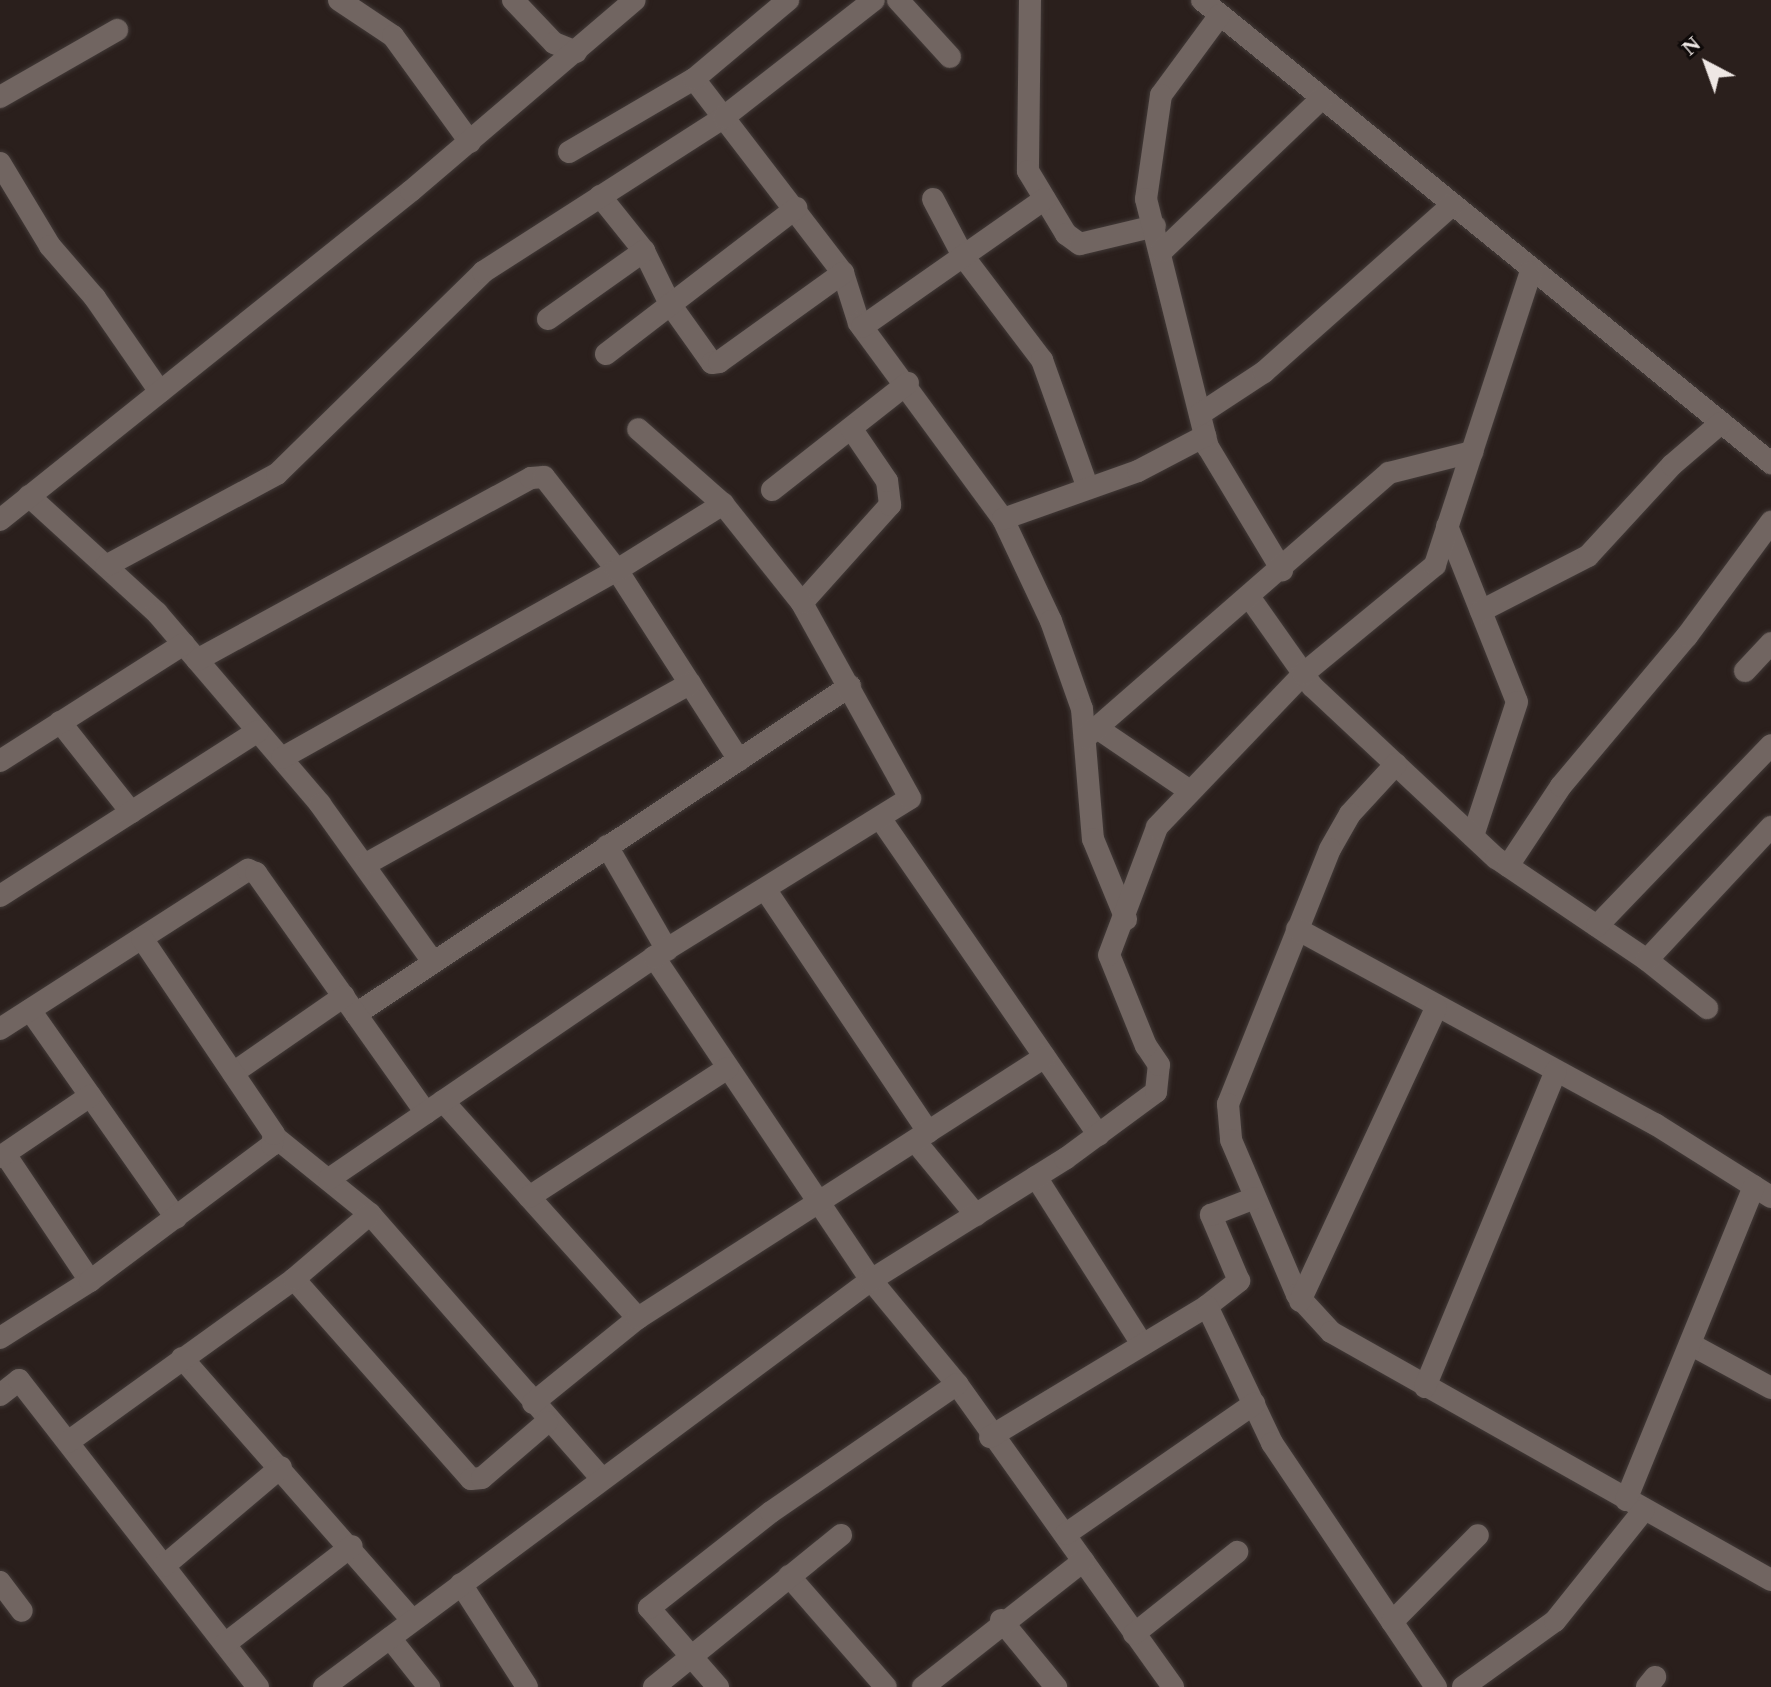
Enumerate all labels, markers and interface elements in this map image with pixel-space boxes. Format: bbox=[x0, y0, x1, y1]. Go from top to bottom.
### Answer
north arrow bbox=[1667, 24, 1747, 104]
text: N bbox=[1677, 31, 1705, 60]

